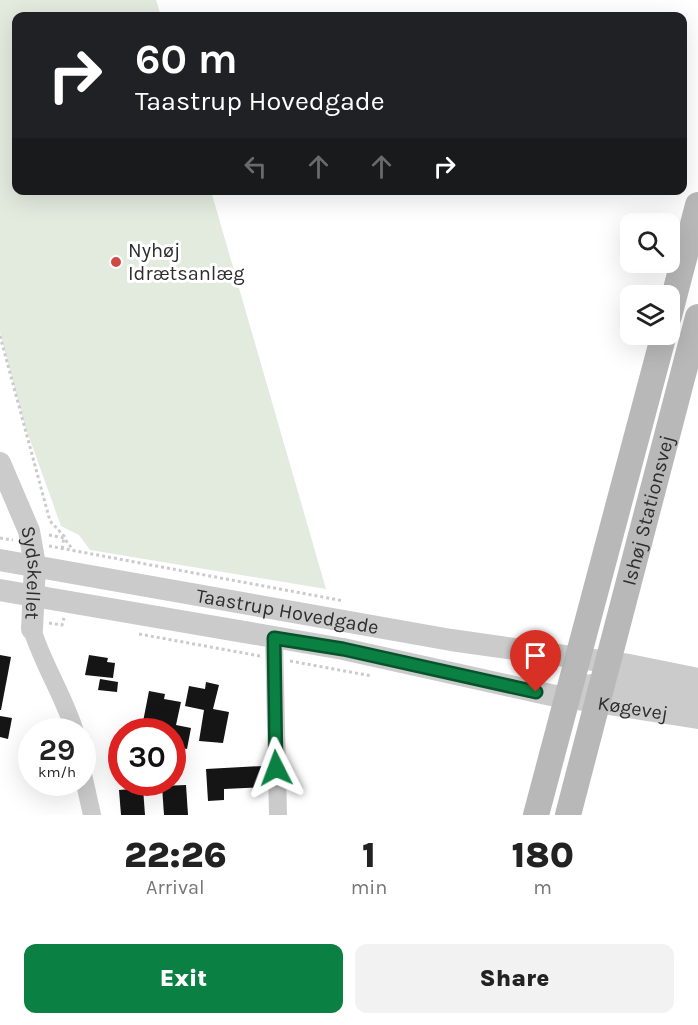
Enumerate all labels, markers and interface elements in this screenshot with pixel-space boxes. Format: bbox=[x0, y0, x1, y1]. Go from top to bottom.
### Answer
text: 60 m bbox=[135, 34, 238, 84]
icon: right bbox=[36, 36, 114, 114]
text: Taastrup Hovedgade bbox=[135, 85, 385, 117]
icon: left bbox=[239, 150, 272, 183]
icon: ahead bbox=[302, 150, 335, 183]
icon: ahead bbox=[365, 150, 398, 183]
icon: right bbox=[428, 150, 461, 183]
map controls bbox=[620, 213, 680, 345]
button: search bbox=[620, 213, 680, 273]
place label: Nyhøj Idrætsanlæg bbox=[128, 239, 245, 285]
marker: Nyhøj Idrætsanlæg bbox=[109, 255, 123, 269]
button: layers bbox=[620, 285, 680, 345]
street label: Ishøj Stationsvej bbox=[617, 433, 678, 588]
street label: Sydskellet bbox=[17, 524, 47, 621]
street label: Taastrup Hovedgade bbox=[194, 584, 381, 638]
pin bbox=[510, 630, 561, 692]
icon: arrive bbox=[519, 639, 552, 672]
street label: Køgevej bbox=[596, 691, 670, 725]
speed limit sign: 30 bbox=[108, 718, 186, 796]
text: 29 bbox=[39, 732, 75, 768]
position arrow bbox=[244, 736, 308, 800]
text: km/h bbox=[38, 763, 76, 781]
text: 22:26 bbox=[124, 834, 227, 876]
text: 1 bbox=[362, 834, 376, 876]
text: 180 bbox=[511, 834, 574, 876]
text: Arrival bbox=[146, 876, 205, 899]
text: min bbox=[351, 876, 387, 899]
text: m bbox=[533, 876, 552, 899]
button: Exit bbox=[24, 944, 343, 1013]
button: Share bbox=[355, 944, 674, 1013]

